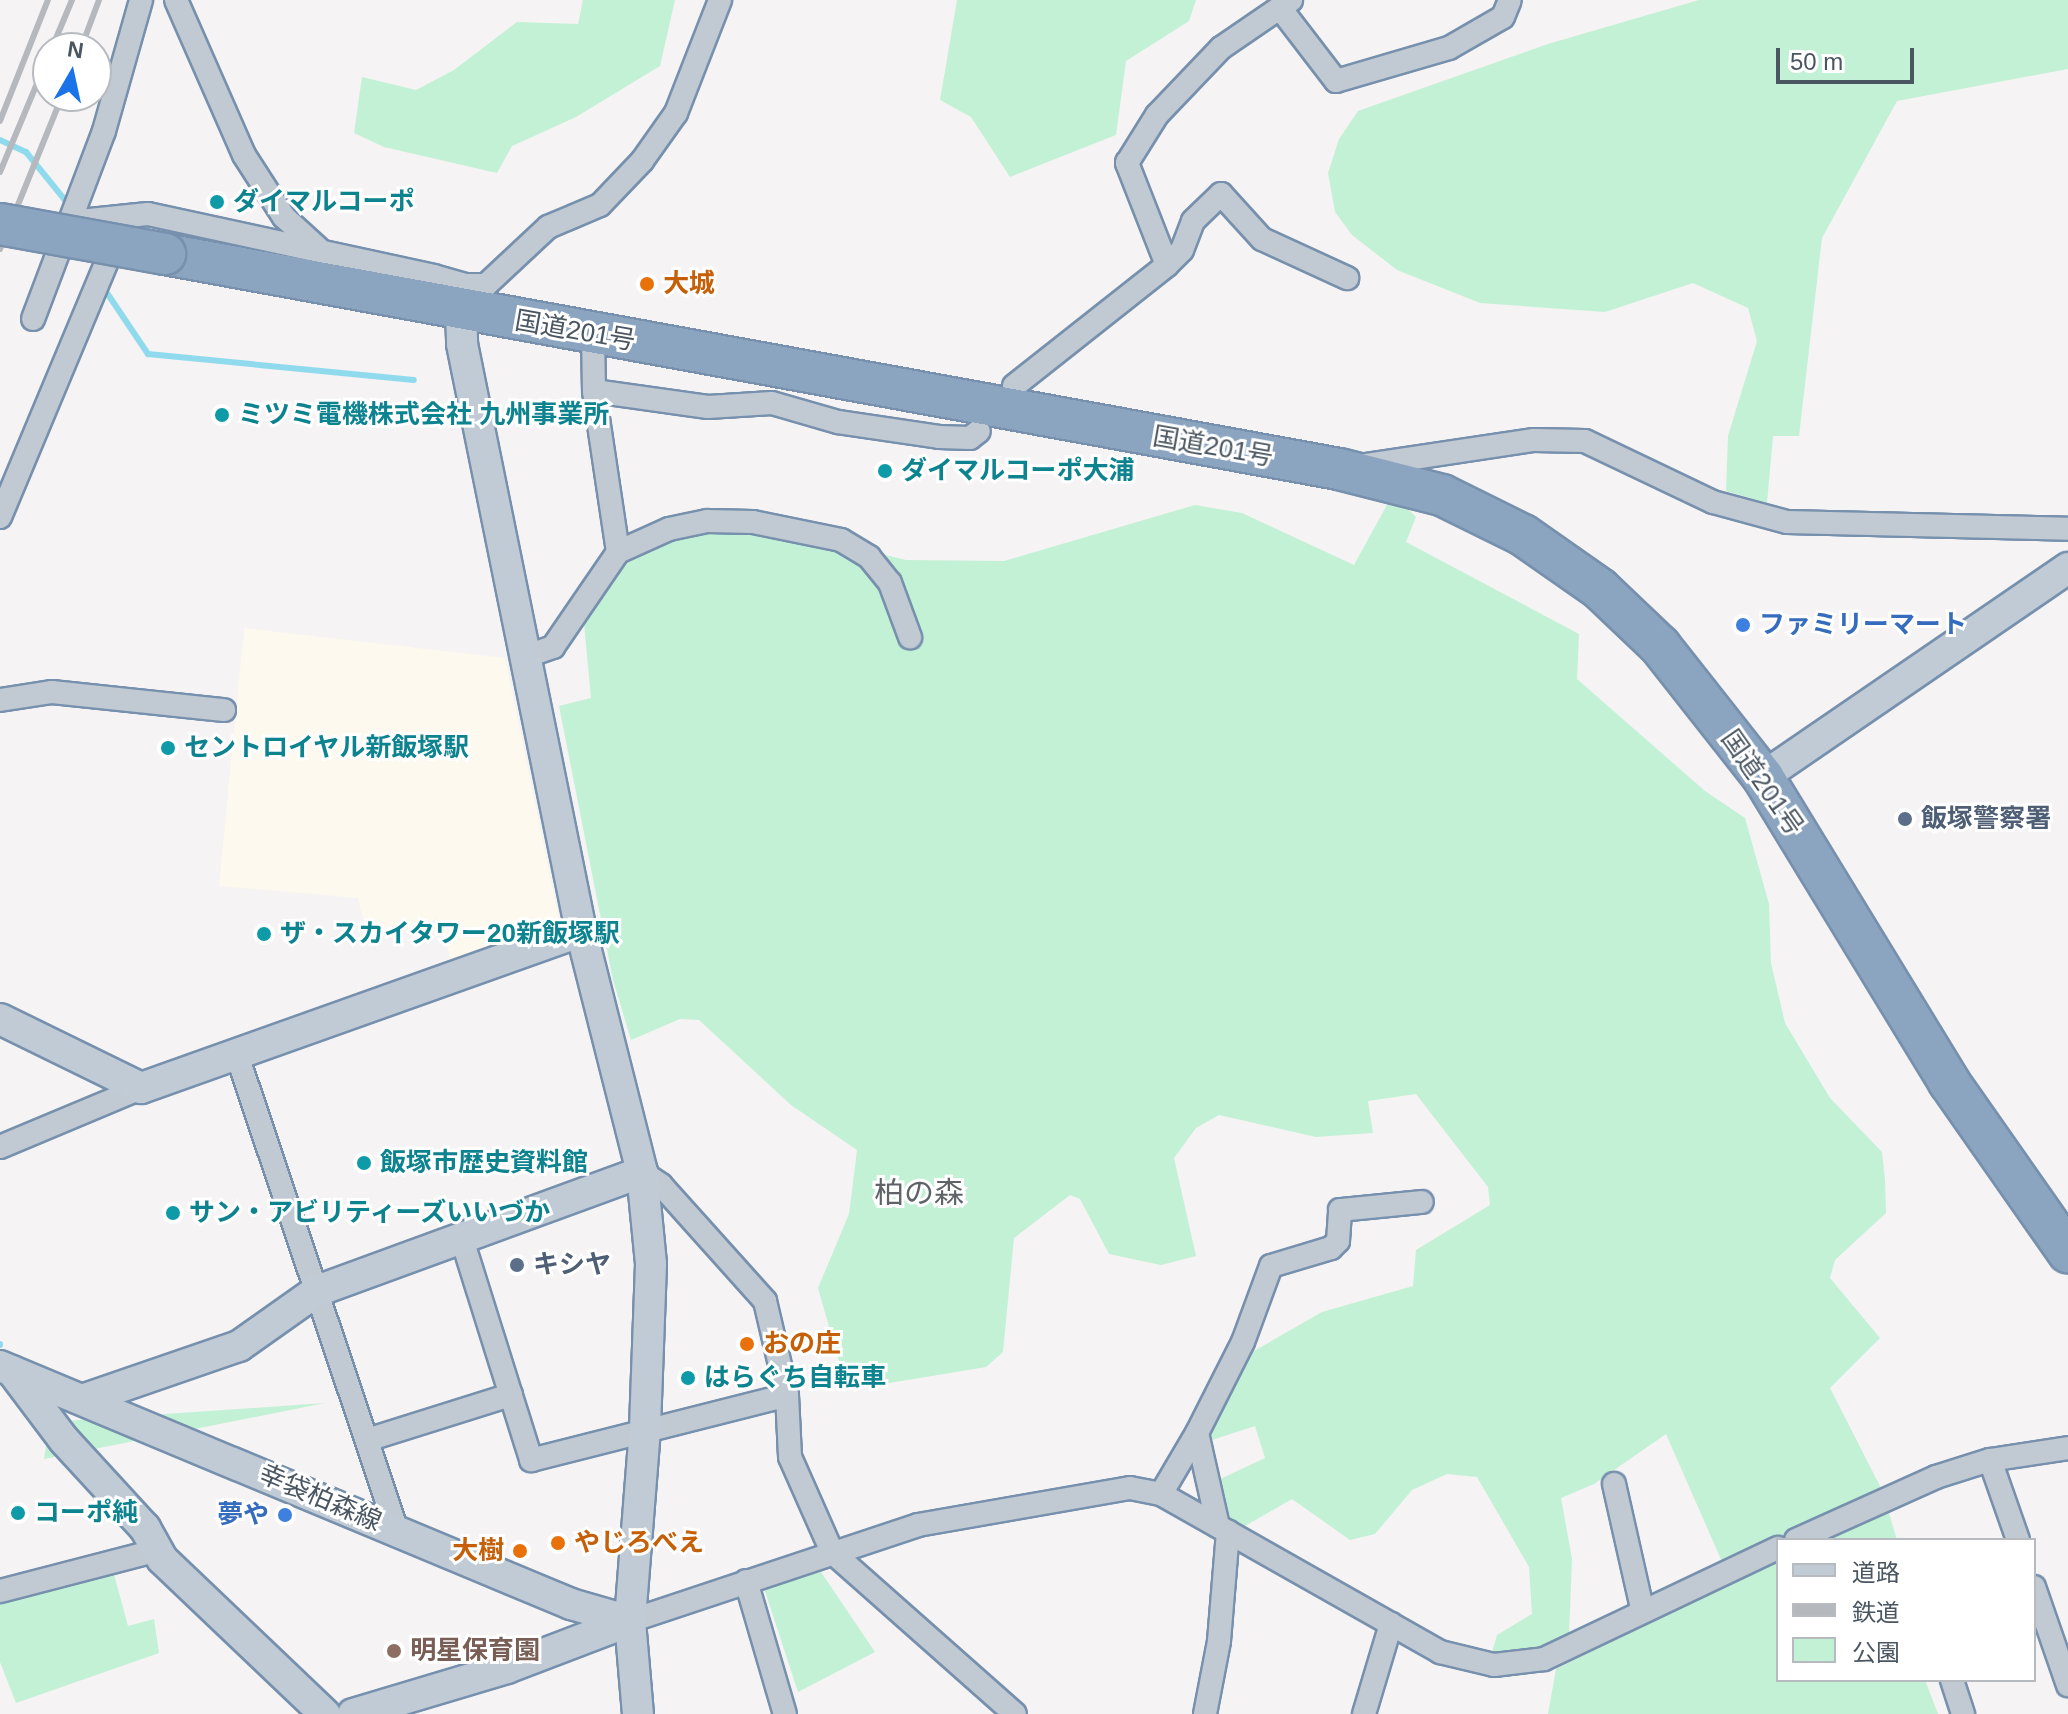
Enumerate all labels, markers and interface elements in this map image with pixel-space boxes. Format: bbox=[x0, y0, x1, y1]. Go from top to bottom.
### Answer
north arrow bbox=[32, 32, 112, 112]
scale bar bbox=[1780, 32, 1918, 82]
text: N bbox=[66, 36, 85, 63]
text: 50 m bbox=[1790, 48, 1843, 75]
place label: ダイマルコーポ bbox=[233, 186, 415, 218]
marker: ダイマルコーポ bbox=[208, 193, 226, 211]
place label: 大城 bbox=[663, 268, 715, 300]
marker: 大城 bbox=[638, 275, 656, 293]
street label: 国道201号 bbox=[513, 305, 637, 357]
place label: ミツミ電機株式会社 九州事業所 bbox=[238, 399, 609, 431]
marker: ミツミ電機株式会社 九州事業所 bbox=[213, 406, 231, 424]
street label: 国道201号 bbox=[1151, 421, 1275, 473]
place label: ダイマルコーポ大浦 bbox=[901, 455, 1135, 487]
marker: ダイマルコーポ大浦 bbox=[876, 462, 894, 480]
place label: ファミリーマート bbox=[1759, 609, 1967, 641]
marker: ファミリーマート bbox=[1734, 616, 1752, 634]
street label: 国道201号 bbox=[1714, 724, 1810, 842]
place label: セントロイヤル新飯塚駅 bbox=[184, 732, 470, 764]
marker: セントロイヤル新飯塚駅 bbox=[159, 739, 177, 757]
place label: 飯塚警察署 bbox=[1921, 803, 2051, 835]
marker: 飯塚警察署 bbox=[1896, 810, 1914, 828]
place label: ザ・スカイタワー20新飯塚駅 bbox=[280, 918, 621, 950]
marker: ザ・スカイタワー20新飯塚駅 bbox=[255, 925, 273, 943]
place label: 飯塚市歴史資料館 bbox=[380, 1147, 588, 1179]
marker: 飯塚市歴史資料館 bbox=[355, 1154, 373, 1172]
district label: 柏の森 bbox=[874, 1175, 964, 1211]
place label: サン・アビリティーズいいづか bbox=[189, 1197, 553, 1229]
marker: サン・アビリティーズいいづか bbox=[164, 1204, 182, 1222]
place label: キシヤ bbox=[533, 1249, 611, 1281]
marker: キシヤ bbox=[508, 1256, 526, 1274]
place label: おの庄 bbox=[763, 1328, 841, 1360]
marker: おの庄 bbox=[738, 1335, 756, 1353]
place label: はらぐち自転車 bbox=[704, 1362, 886, 1394]
marker: はらぐち自転車 bbox=[679, 1369, 697, 1387]
street label: 幸袋柏森線 bbox=[254, 1458, 386, 1538]
place label: コーポ純 bbox=[34, 1497, 138, 1529]
place label: 夢や bbox=[217, 1499, 269, 1531]
marker: コーポ純 bbox=[9, 1504, 27, 1522]
marker: 夢や bbox=[276, 1506, 294, 1524]
place label: やじろべえ bbox=[574, 1527, 704, 1559]
marker: やじろべえ bbox=[549, 1534, 567, 1552]
place label: 大樹 bbox=[452, 1535, 504, 1567]
legend bbox=[1776, 1538, 2036, 1682]
marker: 大樹 bbox=[511, 1542, 529, 1560]
text: 道路 bbox=[1852, 1559, 1900, 1586]
text: 鉄道 bbox=[1852, 1599, 1900, 1626]
place label: 明星保育園 bbox=[410, 1635, 540, 1667]
text: 公園 bbox=[1852, 1639, 1900, 1666]
marker: 明星保育園 bbox=[385, 1642, 403, 1660]

